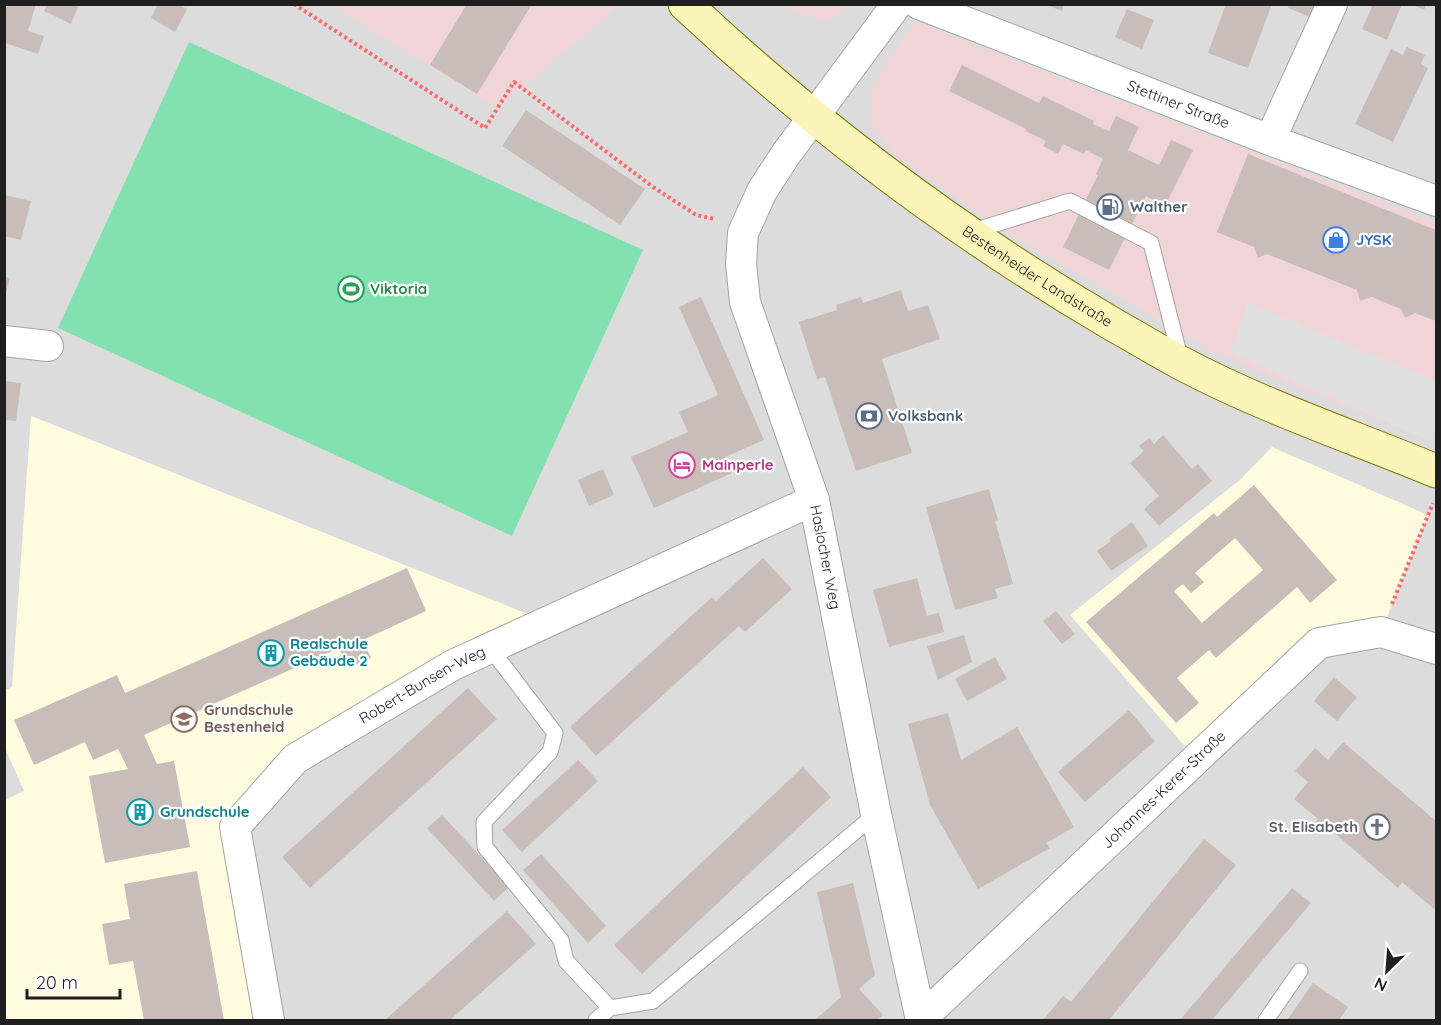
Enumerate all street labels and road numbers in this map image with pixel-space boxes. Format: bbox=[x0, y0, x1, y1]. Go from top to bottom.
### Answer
street label: Stettiner Straße bbox=[1125, 76, 1232, 132]
street label: Bestenheider Landstraße bbox=[959, 221, 1116, 331]
street label: Haslocher Weg bbox=[806, 503, 845, 611]
street label: Robert-Bunsen-Weg bbox=[355, 641, 488, 728]
street label: Johannes-Kerer-Straße bbox=[1097, 726, 1229, 852]

